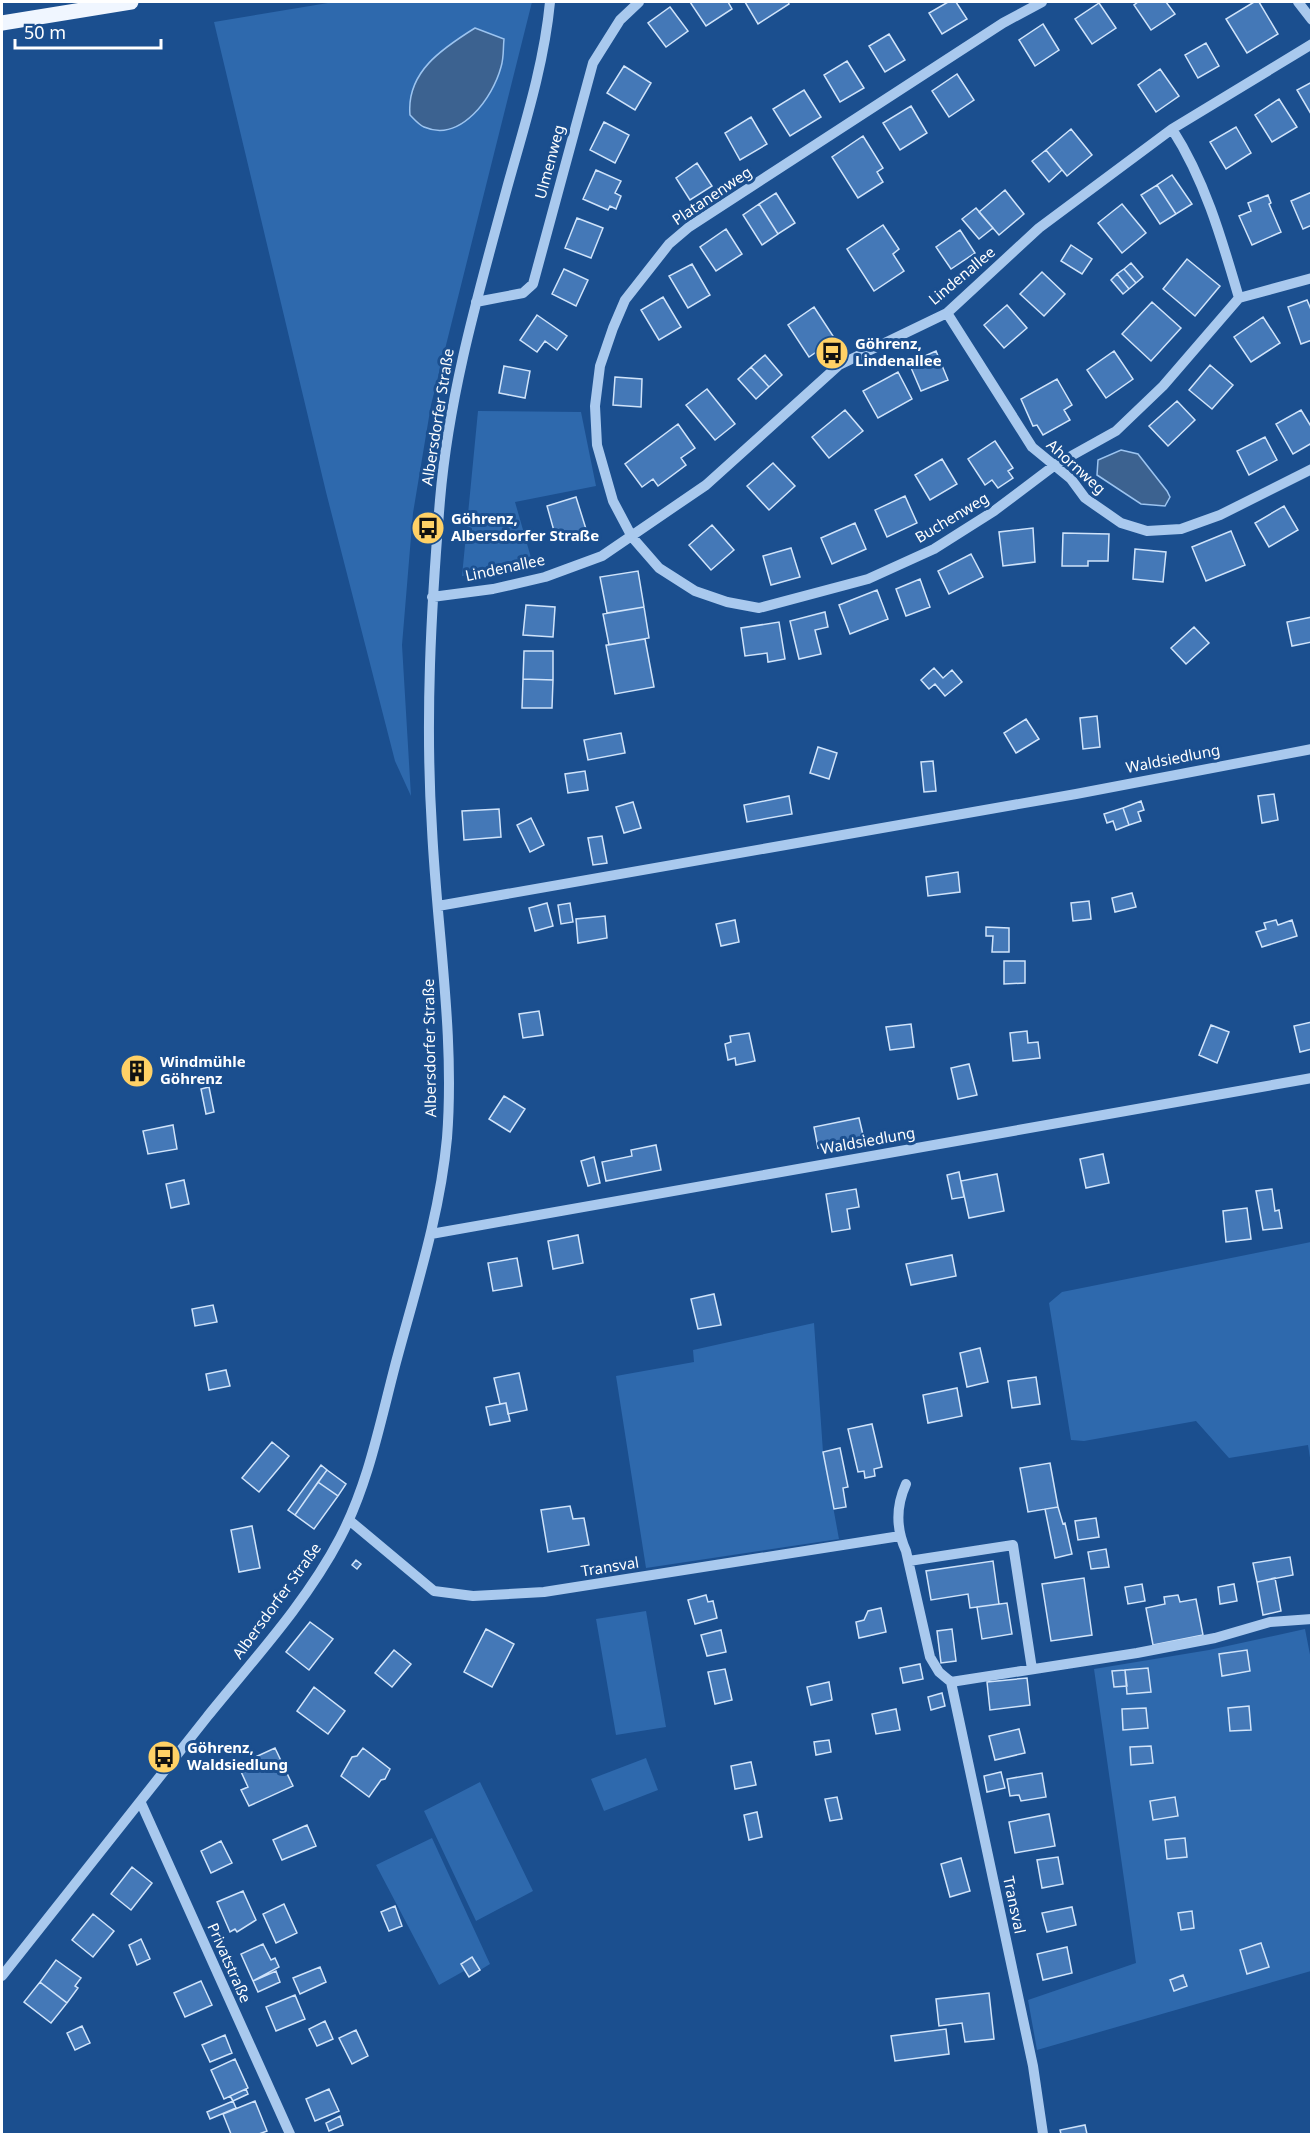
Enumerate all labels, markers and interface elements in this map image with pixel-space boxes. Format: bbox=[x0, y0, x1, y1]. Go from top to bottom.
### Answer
scale bar bbox=[15, 12, 160, 50]
text: 50 m bbox=[24, 20, 66, 44]
street label: Ulmenweg bbox=[530, 122, 569, 201]
street label: Platanenweg bbox=[668, 161, 755, 229]
street label: Lindenallee bbox=[924, 242, 999, 309]
place label: Göhrenz, Lindenallee bbox=[855, 333, 942, 370]
bus stop icon: Göhrenz, Lindenallee bbox=[814, 335, 850, 371]
street label: Albersdorfer Straße bbox=[416, 347, 458, 487]
street label: Ahornweg bbox=[1043, 434, 1110, 498]
street label: Buchenweg bbox=[911, 487, 992, 547]
place label: Göhrenz, Albersdorfer Straße bbox=[451, 508, 599, 545]
bus stop icon: Göhrenz, Albersdorfer Straße bbox=[410, 510, 446, 546]
street label: Lindenallee bbox=[463, 549, 547, 585]
street label: Waldsiedlung bbox=[1124, 739, 1222, 777]
street label: Albersdorfer Straße bbox=[418, 979, 440, 1117]
place label: Windmühle Göhrenz bbox=[160, 1051, 246, 1088]
building icon: Windmühle Göhrenz bbox=[119, 1053, 155, 1089]
street label: Waldsiedlung bbox=[819, 1122, 917, 1158]
street label: Albersdorfer Straße bbox=[227, 1538, 325, 1662]
street label: Transval bbox=[580, 1552, 640, 1580]
place label: Göhrenz, Waldsiedlung bbox=[187, 1737, 288, 1774]
bus stop icon: Göhrenz, Waldsiedlung bbox=[146, 1739, 182, 1775]
street label: Transval bbox=[999, 1874, 1031, 1935]
street label: Privatstraße bbox=[203, 1920, 256, 2006]

